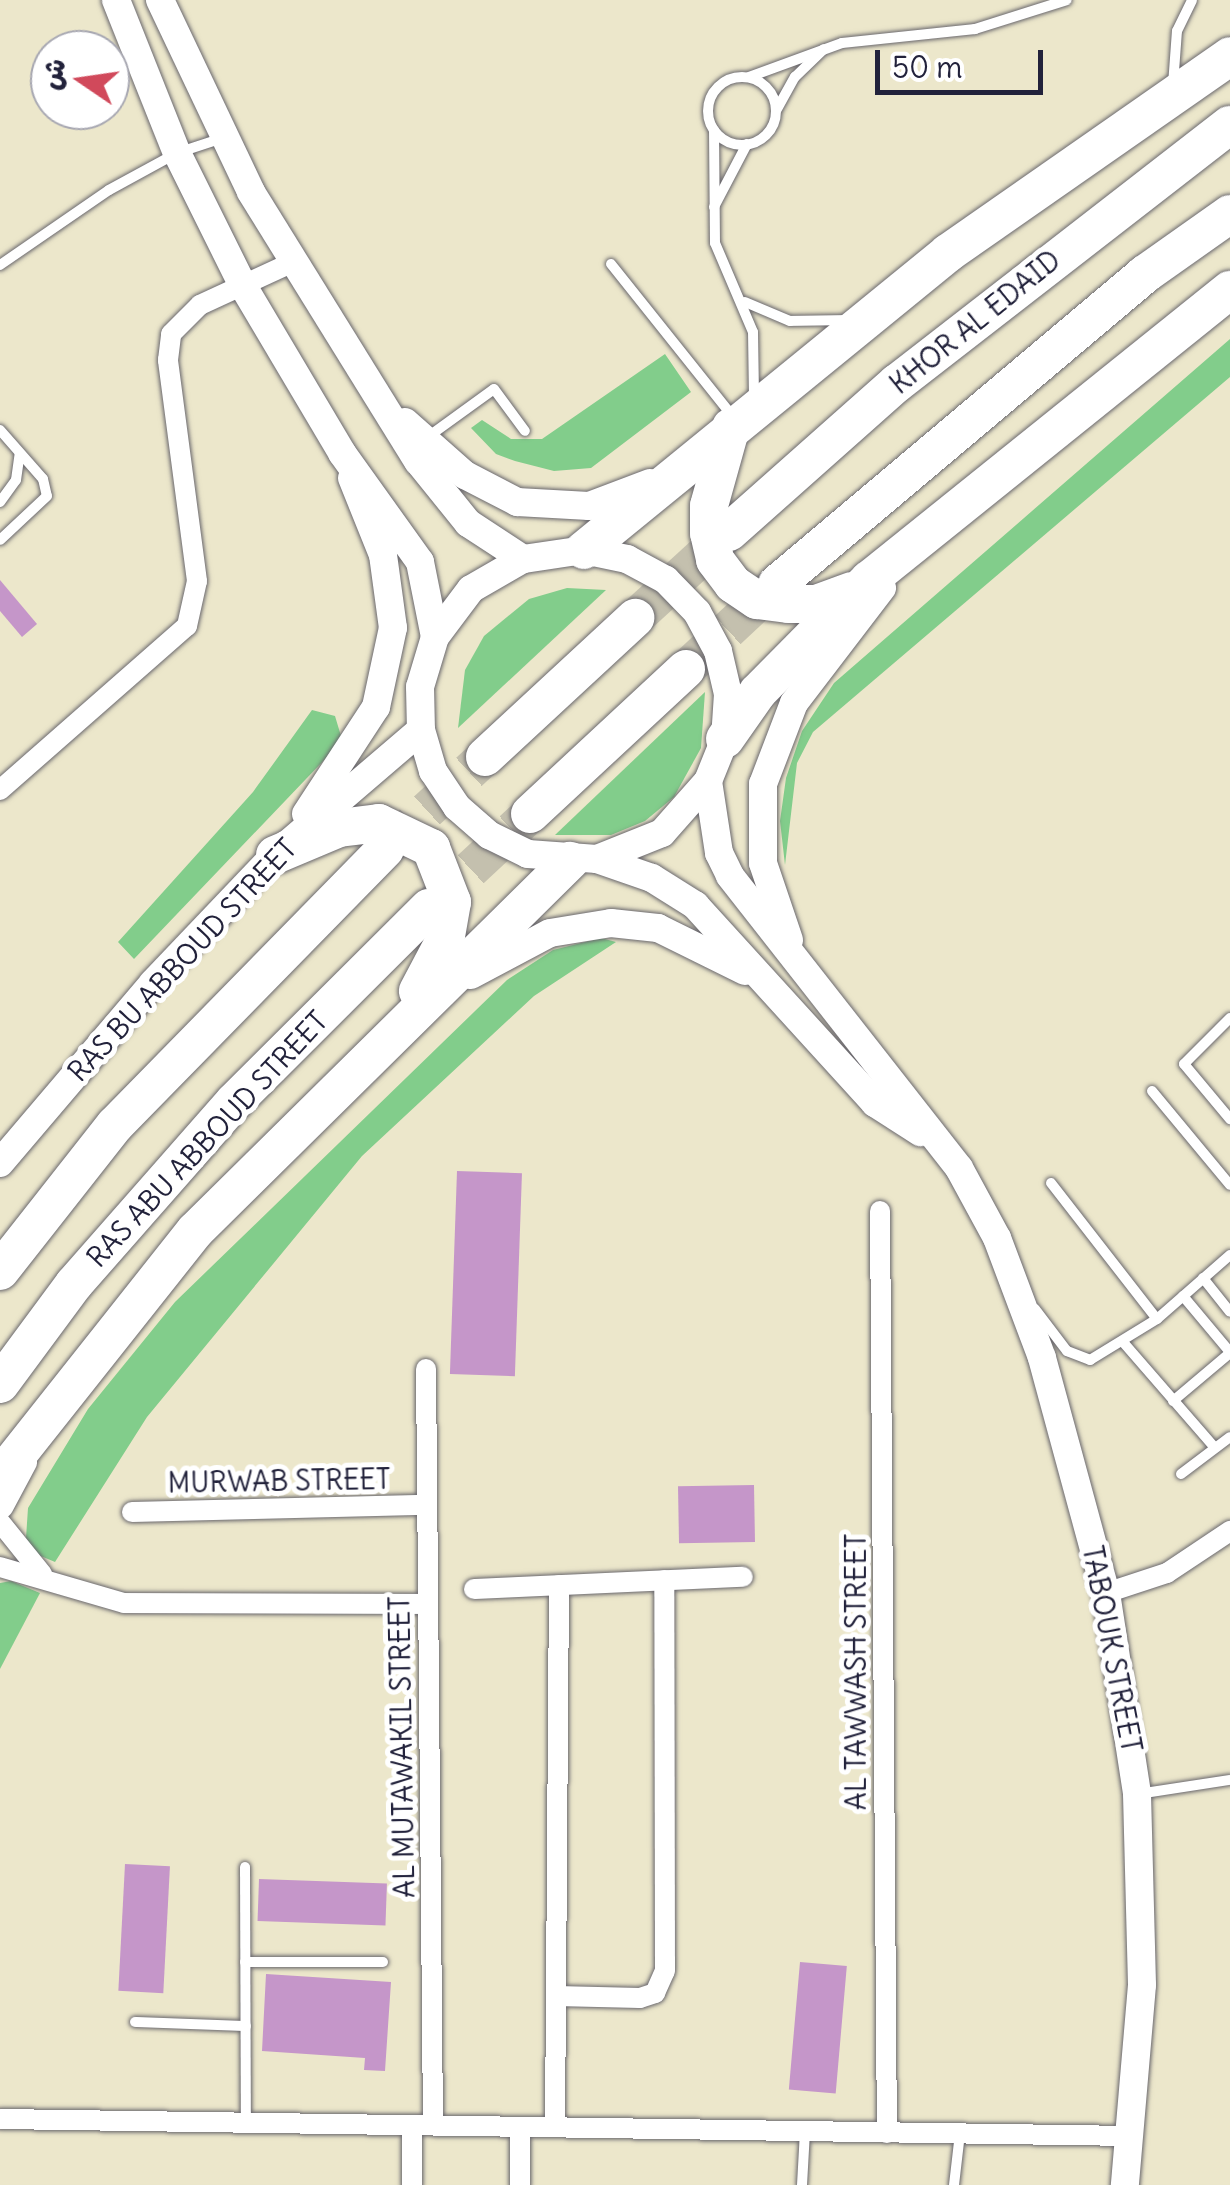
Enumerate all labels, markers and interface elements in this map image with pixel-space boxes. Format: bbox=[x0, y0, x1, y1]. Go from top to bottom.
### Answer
north arrow bbox=[30, 30, 130, 130]
scale bar bbox=[880, 30, 1048, 92]
text: 50 m bbox=[892, 48, 962, 86]
text: ش bbox=[32, 55, 74, 93]
street label: KHOR AL EDAID bbox=[883, 243, 1067, 401]
street label: RAS BU ABBOUD STREET bbox=[61, 832, 303, 1088]
street label: RAS ABU ABBOUD STREET bbox=[80, 1004, 334, 1274]
street label: MURWAB STREET bbox=[167, 1462, 391, 1500]
street label: AL TAWWASH STREET bbox=[839, 1534, 873, 1810]
street label: TABOUK STREET bbox=[1075, 1543, 1149, 1755]
street label: AL MUTAWAKIL STREET bbox=[383, 1596, 421, 1898]

